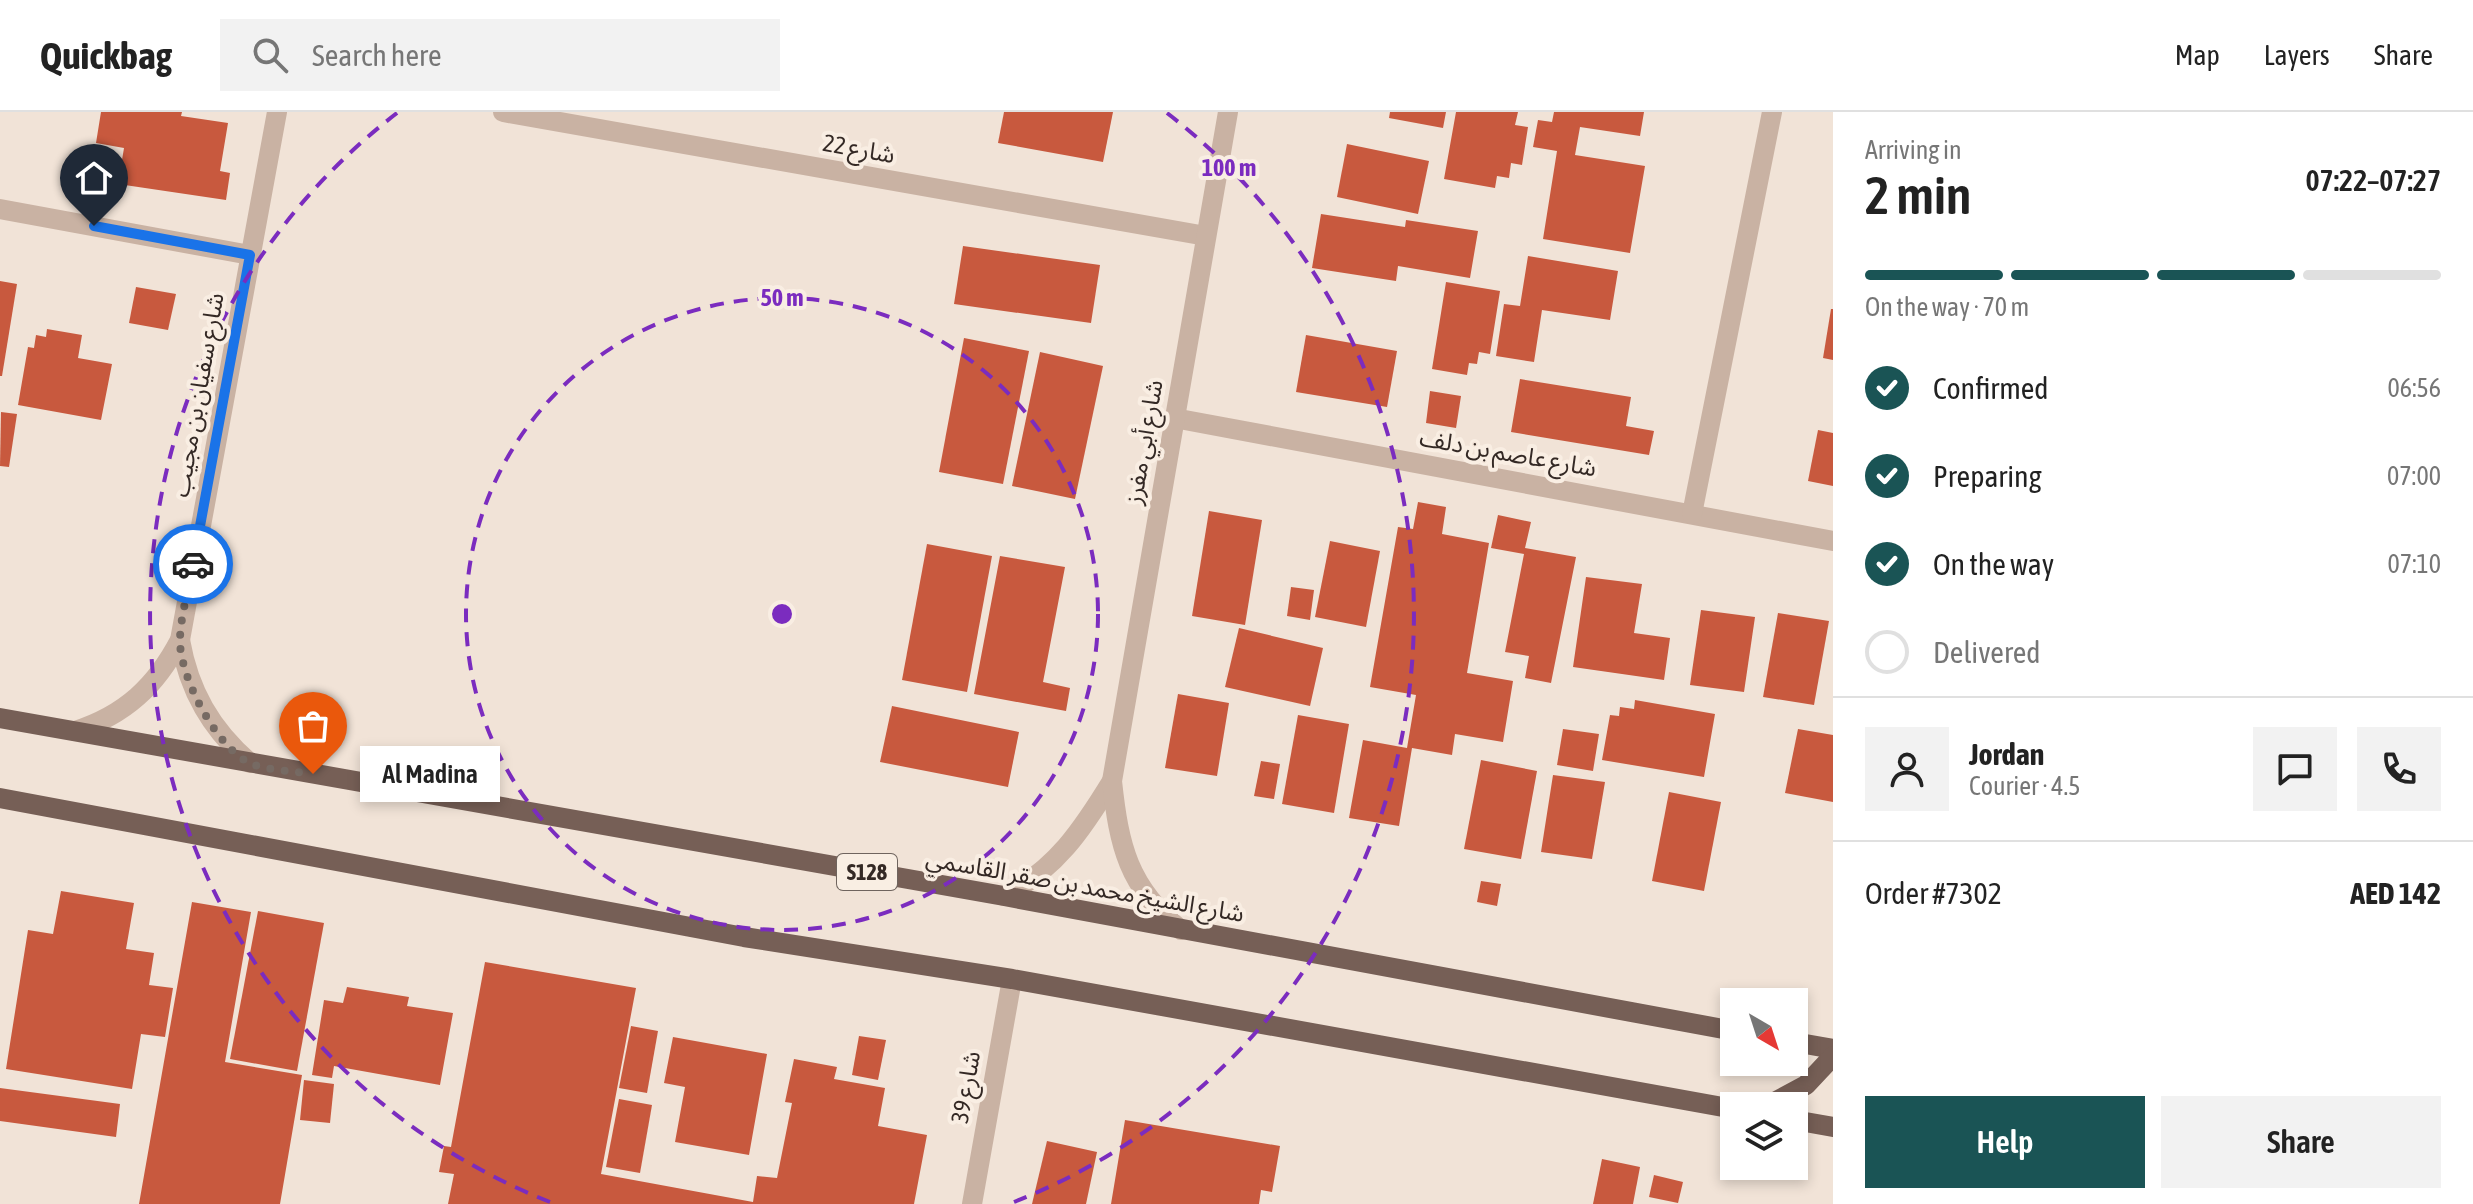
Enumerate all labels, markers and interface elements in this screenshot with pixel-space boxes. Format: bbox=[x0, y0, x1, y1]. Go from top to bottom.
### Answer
search box bbox=[220, 19, 780, 91]
icon: search bbox=[248, 33, 292, 77]
text: Quickbag bbox=[40, 34, 172, 77]
text: Search here bbox=[312, 38, 442, 72]
text: Map bbox=[2175, 39, 2220, 71]
text: Layers bbox=[2264, 39, 2330, 71]
text: Share bbox=[2374, 39, 2433, 71]
street label: شارع 22 bbox=[820, 129, 897, 172]
text: Arriving in bbox=[1865, 135, 1962, 165]
pin bbox=[60, 144, 128, 226]
text: 100 m bbox=[1202, 154, 1256, 181]
icon: home bbox=[72, 156, 116, 200]
text: 07:22–07:27 bbox=[2306, 163, 2441, 197]
text: 2 min bbox=[1865, 165, 1971, 225]
text: 50 m bbox=[760, 284, 804, 311]
street label: شارع سفيان بن مجيب bbox=[166, 291, 233, 500]
text: On the way · 70 m bbox=[1865, 292, 2029, 322]
icon: check bbox=[1865, 366, 1909, 410]
text: Confirmed bbox=[1933, 371, 2048, 405]
text: 06:56 bbox=[2387, 373, 2441, 403]
street label: شارع أبي مفرز bbox=[1117, 377, 1173, 508]
street label: شارع عاصم بن دلف bbox=[1417, 424, 1599, 485]
icon: check bbox=[1865, 454, 1909, 498]
text: Preparing bbox=[1933, 459, 2042, 493]
text: 07:00 bbox=[2387, 461, 2441, 491]
courier bbox=[153, 524, 233, 604]
icon: car bbox=[171, 542, 215, 586]
icon: check bbox=[1865, 542, 1909, 586]
text: On the way bbox=[1933, 547, 2054, 581]
text: 07:10 bbox=[2387, 549, 2441, 579]
centre of rings bbox=[768, 600, 796, 628]
text: Delivered bbox=[1933, 635, 2041, 669]
pin bbox=[279, 692, 347, 774]
icon: bag bbox=[291, 704, 335, 748]
button: person bbox=[1865, 727, 1949, 811]
button: chat bbox=[2253, 727, 2337, 811]
button: phone bbox=[2357, 727, 2441, 811]
text: Jordan bbox=[1969, 737, 2044, 771]
callout: Al Madina bbox=[361, 746, 501, 802]
text: Al Madina bbox=[382, 759, 478, 789]
text: Courier · 4.5 bbox=[1969, 771, 2080, 801]
street label: شارع الشيخ محمد بن صقر القاسمي bbox=[923, 844, 1246, 932]
road number: S128 bbox=[837, 854, 897, 890]
text: Order #7302 bbox=[1865, 876, 2002, 910]
text: AED 142 bbox=[2350, 876, 2441, 910]
north arrow bbox=[1720, 988, 1808, 1076]
map controls bbox=[1720, 988, 1808, 1180]
street label: شارع 39 bbox=[946, 1049, 989, 1126]
button: layers bbox=[1720, 1092, 1808, 1180]
button: Help bbox=[1865, 1096, 2145, 1188]
button: Share bbox=[2161, 1096, 2441, 1188]

